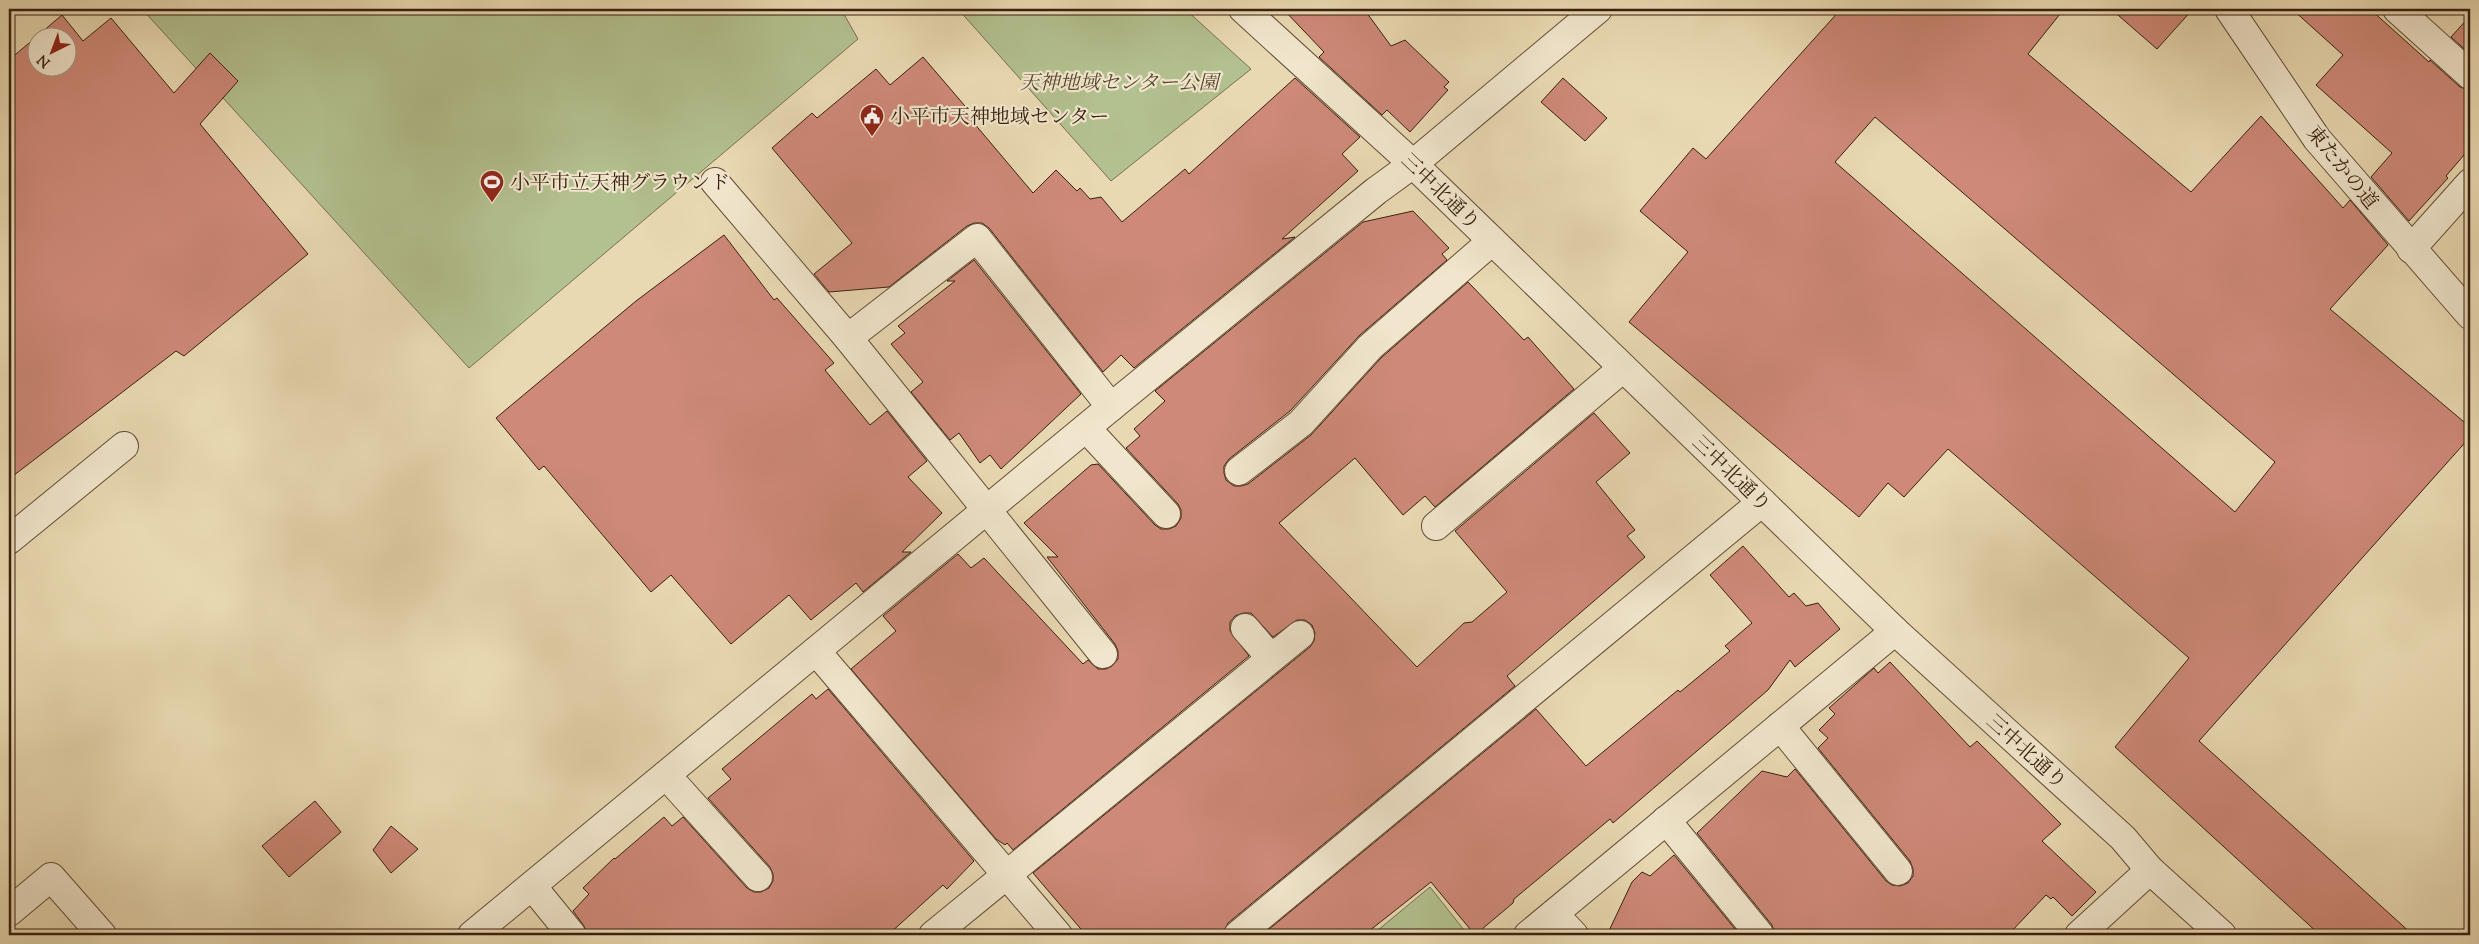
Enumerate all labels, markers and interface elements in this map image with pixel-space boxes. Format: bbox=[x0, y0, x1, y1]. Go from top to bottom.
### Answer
north arrow bbox=[28, 28, 78, 78]
text: N bbox=[34, 49, 55, 71]
park label: 天神地域センター公園 bbox=[1019, 70, 1222, 99]
public building icon: 小平市天神地域センター bbox=[859, 103, 885, 137]
place label: 小平市天神地域センター bbox=[890, 104, 1109, 133]
street label: 東たかの道 bbox=[2298, 121, 2384, 217]
street label: 三中北通り bbox=[1393, 148, 1485, 238]
sports icon: 小平市立天神グラウンド bbox=[479, 169, 505, 203]
place label: 小平市立天神グラウンド bbox=[510, 170, 730, 199]
street label: 三中北通り bbox=[1684, 430, 1776, 520]
street label: 三中北通り bbox=[1978, 709, 2072, 797]

